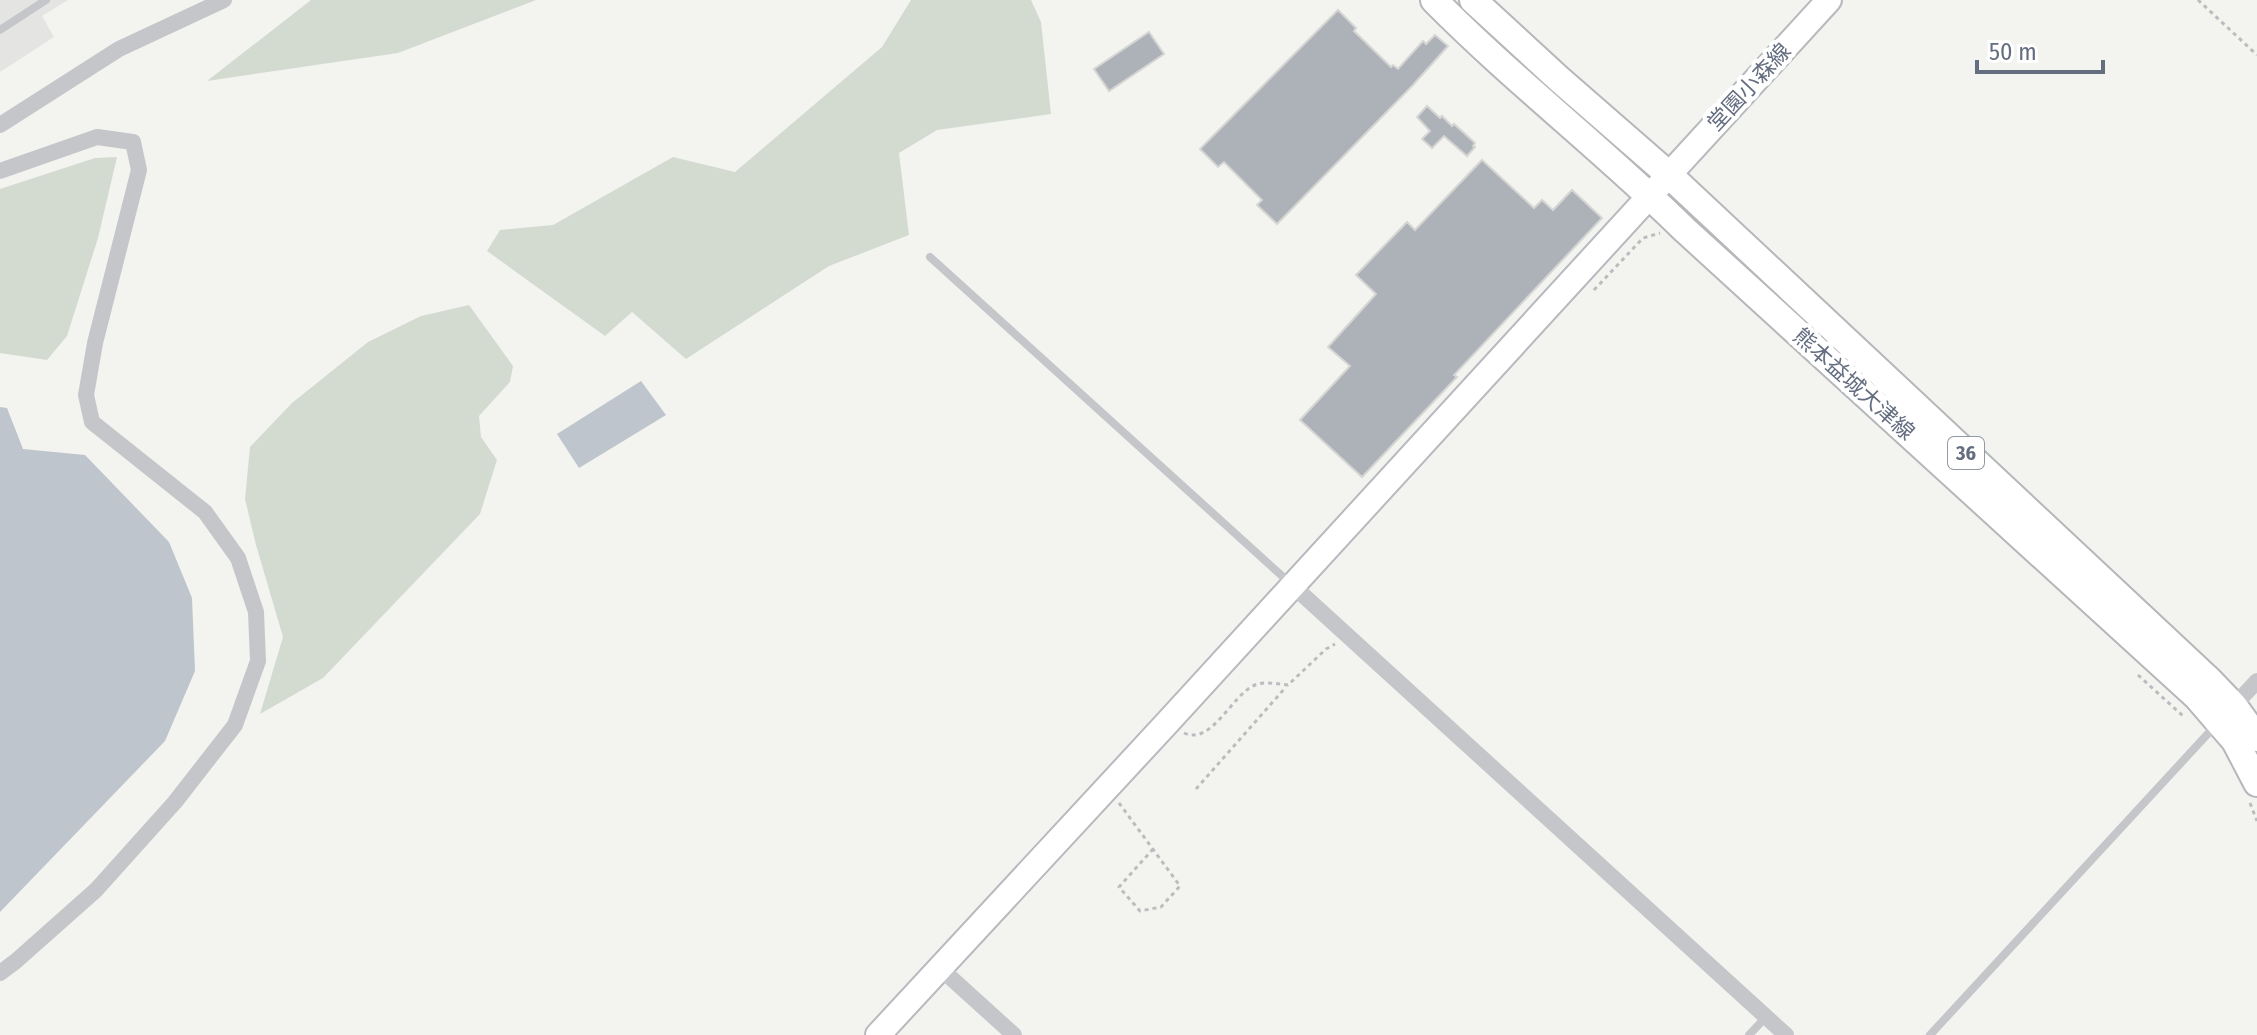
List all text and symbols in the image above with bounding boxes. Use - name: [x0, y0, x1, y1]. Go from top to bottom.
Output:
- scale bar: [1977, 24, 2103, 74]
- street label: 堂園小森線: [1702, 38, 1796, 136]
- text: 50 m: [1989, 38, 2037, 66]
- street label: 熊本益城大津線: [1788, 322, 1920, 446]
- road number: 36: [1948, 437, 1984, 469]

